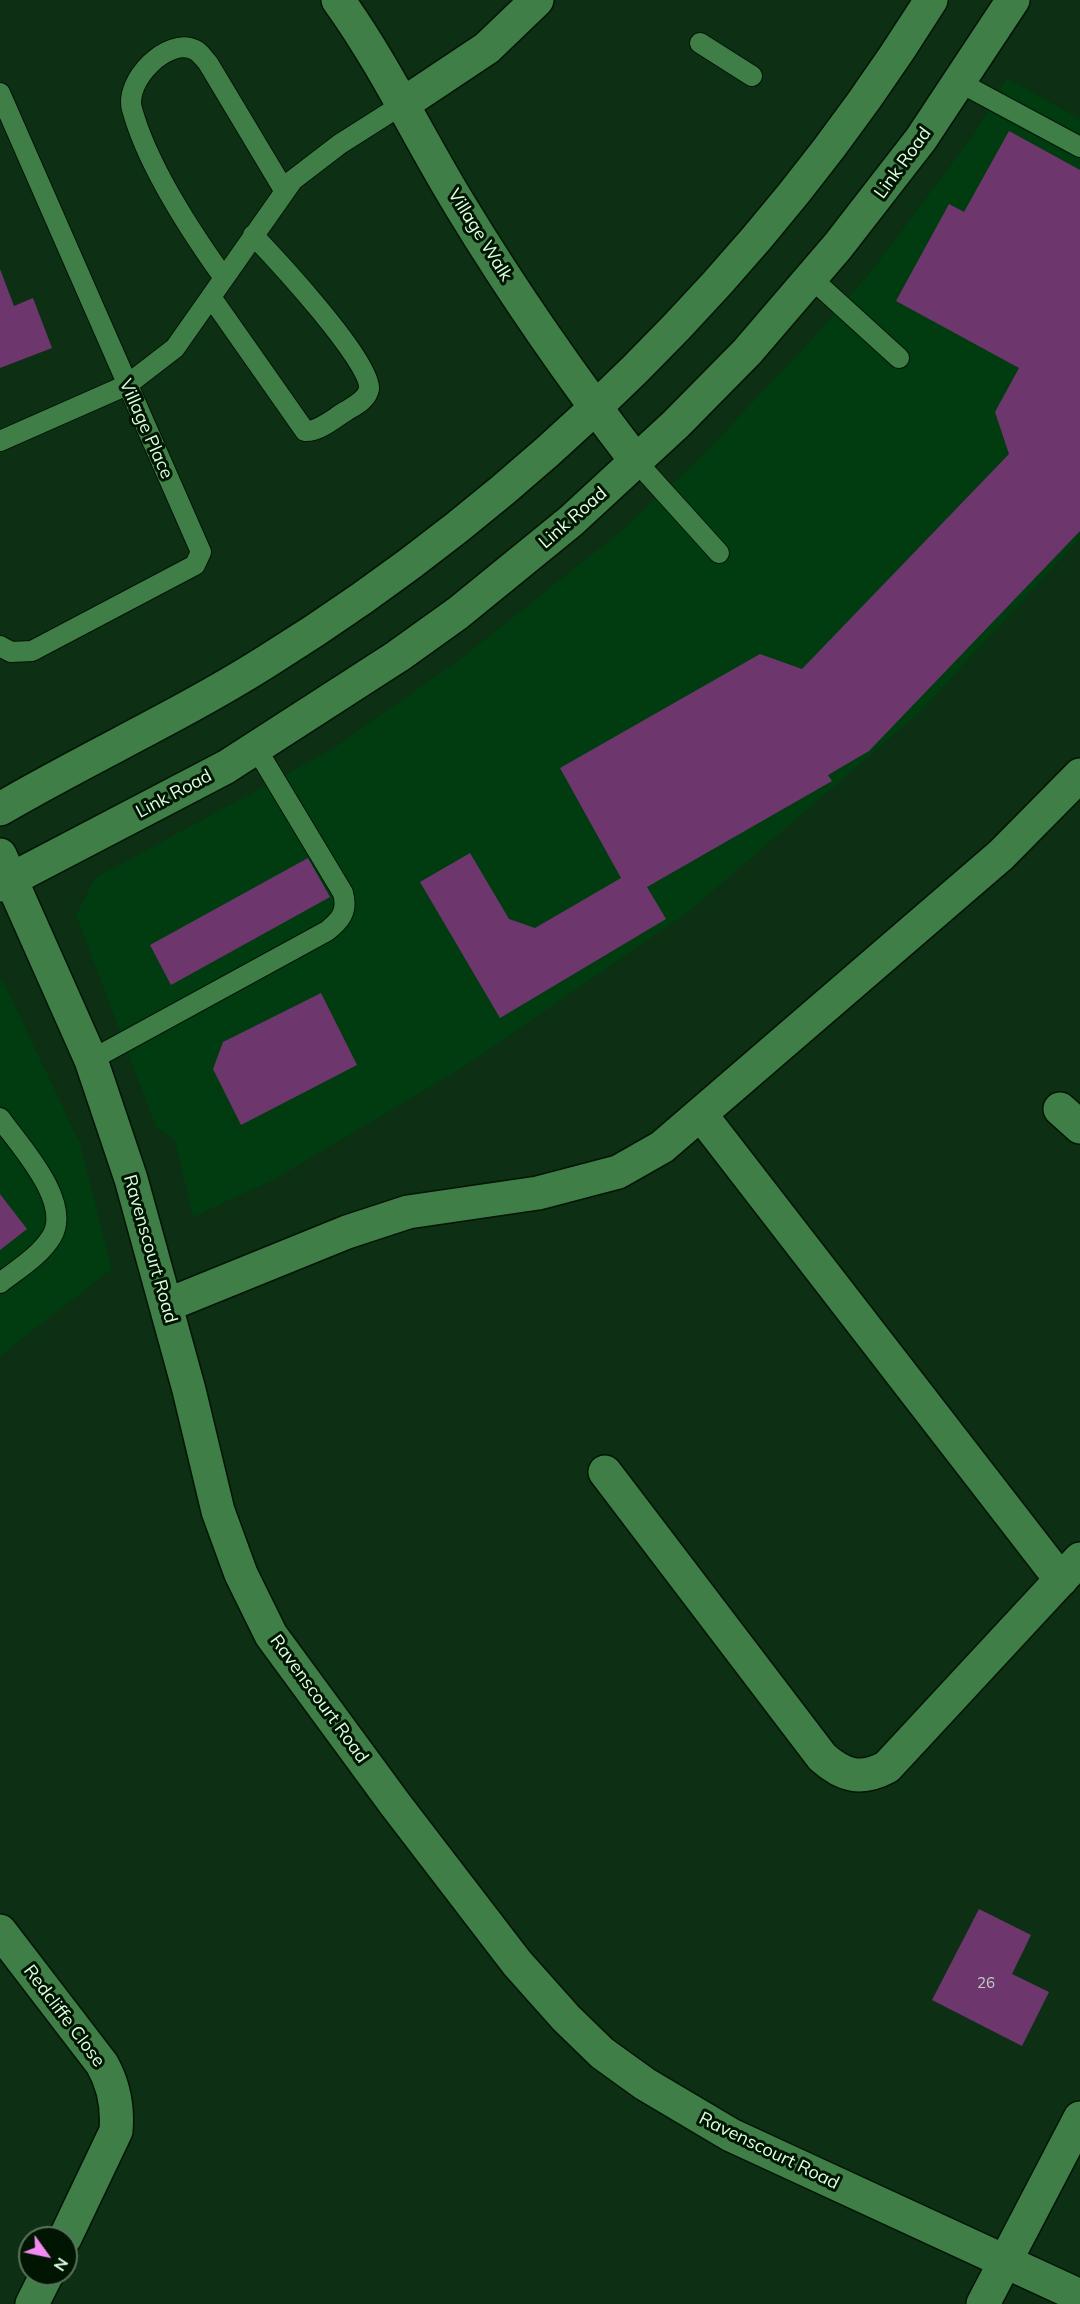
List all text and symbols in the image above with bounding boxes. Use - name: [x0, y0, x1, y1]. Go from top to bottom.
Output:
- street label: Link Road: [870, 123, 936, 203]
- street label: Village Walk: [443, 185, 517, 285]
- street label: Village Place: [114, 376, 178, 482]
- street label: Link Road: [535, 483, 611, 553]
- street label: Link Road: [132, 765, 216, 823]
- street label: Ravenscourt Road: [118, 1172, 182, 1326]
- street label: Ravenscourt Road: [265, 1631, 373, 1767]
- street label: Redcliffe Close: [19, 1961, 109, 2071]
- house number: 26: [977, 1974, 995, 1992]
- street label: Ravenscourt Road: [695, 2108, 843, 2194]
- north arrow: [18, 2226, 78, 2286]
- text: N: [50, 2254, 73, 2275]

